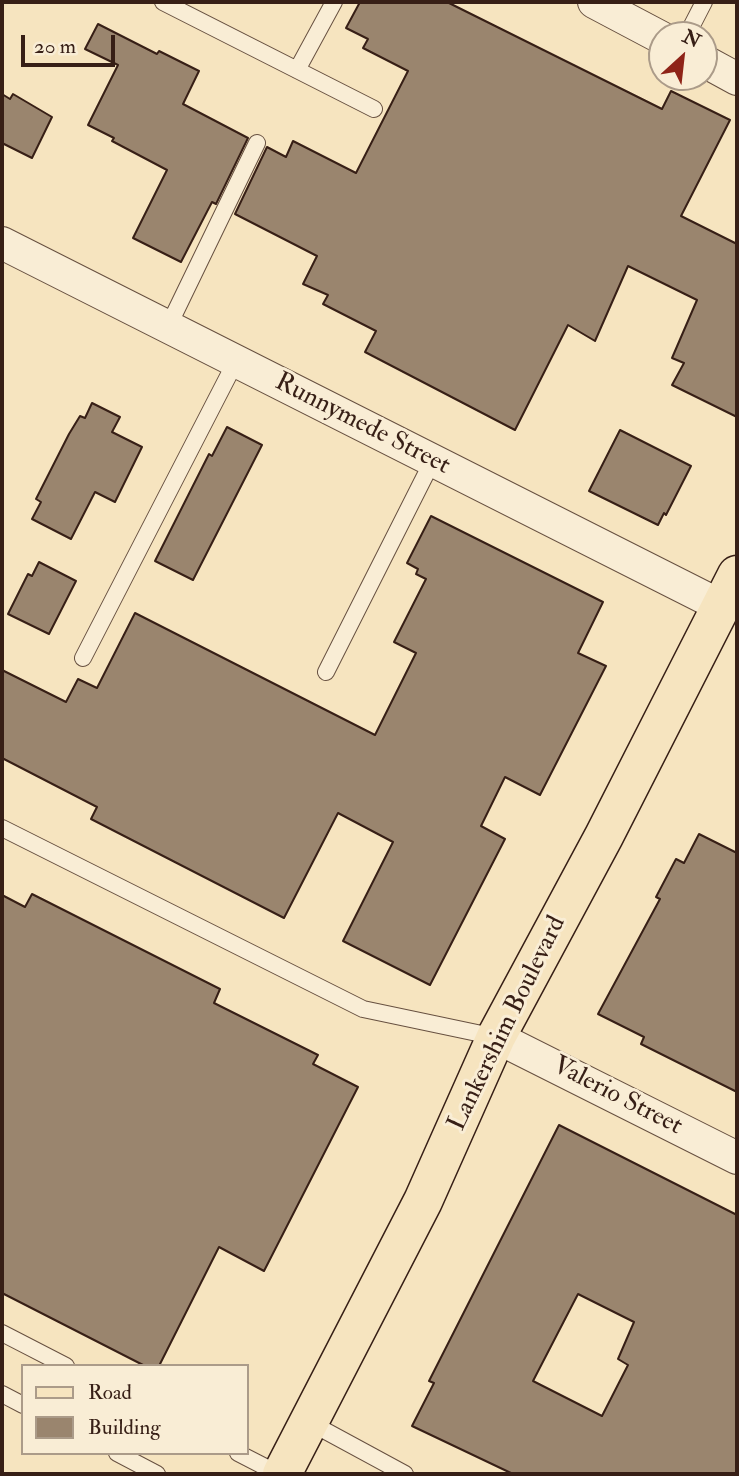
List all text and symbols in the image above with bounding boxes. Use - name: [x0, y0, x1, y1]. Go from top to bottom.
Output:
- scale bar: [24, 21, 119, 65]
- north arrow: [648, 21, 718, 91]
- text: N: [679, 25, 705, 54]
- text: 20 m: [34, 33, 76, 60]
- street label: Runnymede Street: [269, 367, 455, 483]
- street label: Lankershim Boulevard: [442, 912, 574, 1136]
- street label: Valerio Street: [547, 1051, 687, 1143]
- legend: [21, 1364, 248, 1455]
- text: Road: [88, 1379, 132, 1406]
- text: Building: [88, 1414, 161, 1441]

